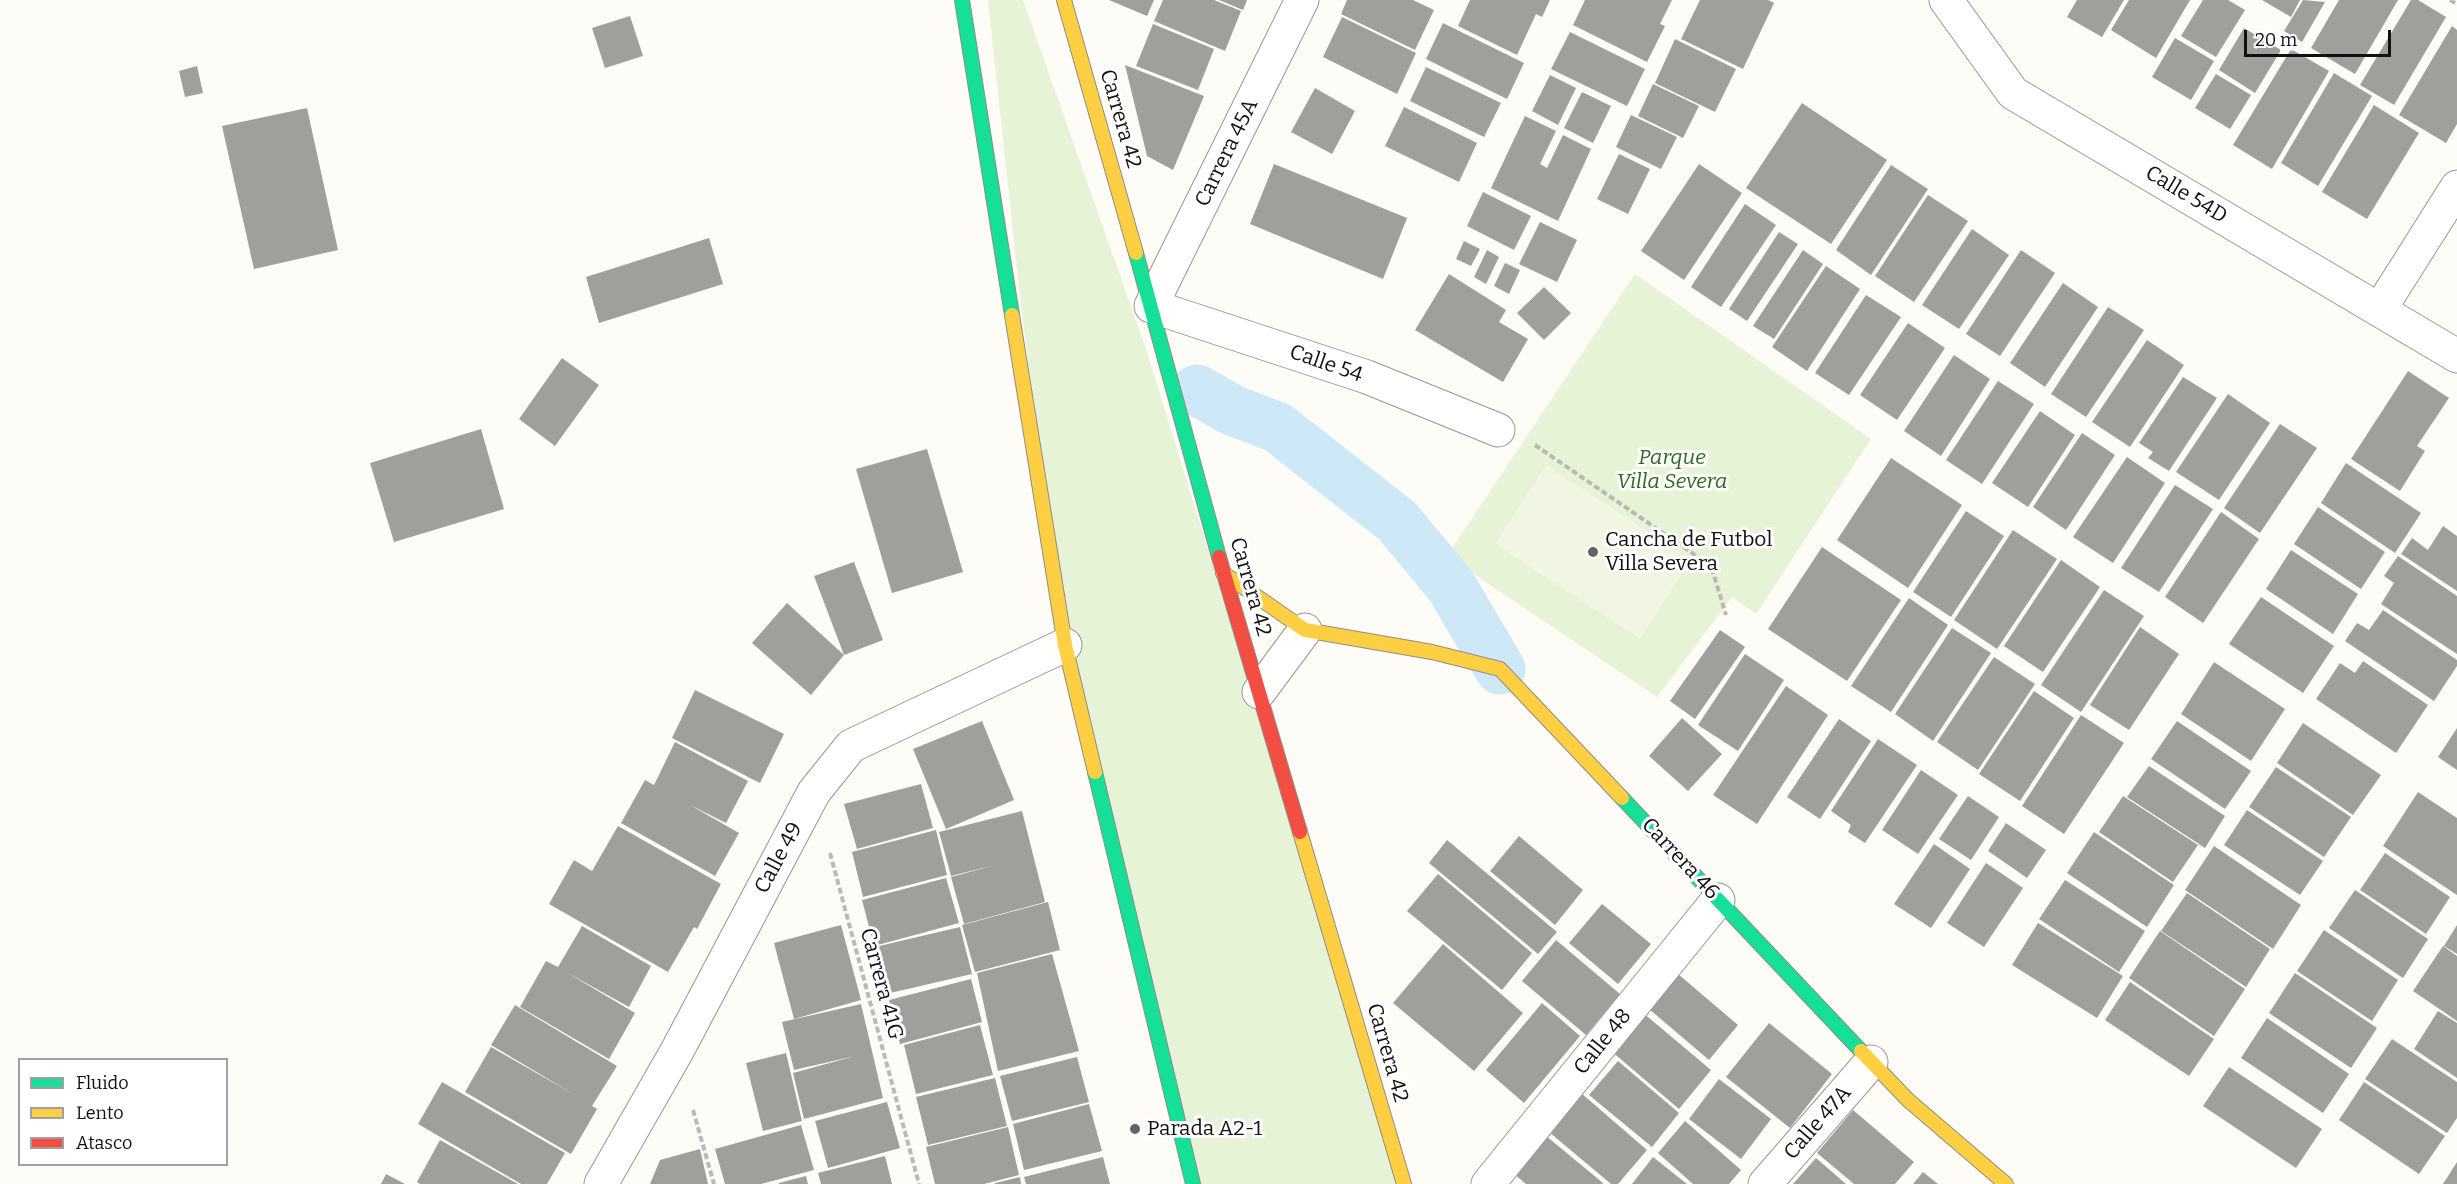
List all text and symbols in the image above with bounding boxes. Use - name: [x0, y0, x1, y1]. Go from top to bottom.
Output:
- scale bar: [2247, 18, 2394, 56]
- text: 20 m: [2255, 29, 2297, 51]
- street label: Carrera 42: [1094, 67, 1146, 171]
- street label: Carrera 45A: [1190, 95, 1264, 211]
- street label: Calle 54D: [2141, 161, 2231, 229]
- street label: Calle 54: [1286, 340, 1366, 388]
- park label: Parque Villa Severa: [1617, 445, 1727, 495]
- place label: Cancha de Futbol Villa Severa: [1605, 527, 1772, 577]
- street label: Carrera 42: [1224, 535, 1276, 639]
- marker: Cancha de Futbol Villa Severa: [1586, 545, 1600, 559]
- street label: Carrera 46: [1636, 813, 1724, 905]
- street label: Calle 49: [750, 818, 808, 898]
- street label: Carrera 41G: [854, 925, 908, 1043]
- street label: Carrera 42: [1361, 1001, 1413, 1105]
- street label: Calle 48: [1569, 1004, 1637, 1080]
- legend: [18, 1058, 228, 1166]
- text: Fluido: [76, 1072, 129, 1094]
- street label: Calle 47A: [1779, 1081, 1857, 1165]
- text: Lento: [76, 1102, 124, 1124]
- place label: Parada A2-1: [1147, 1116, 1262, 1142]
- marker: Parada A2-1: [1128, 1122, 1142, 1136]
- text: Atasco: [76, 1132, 132, 1154]

